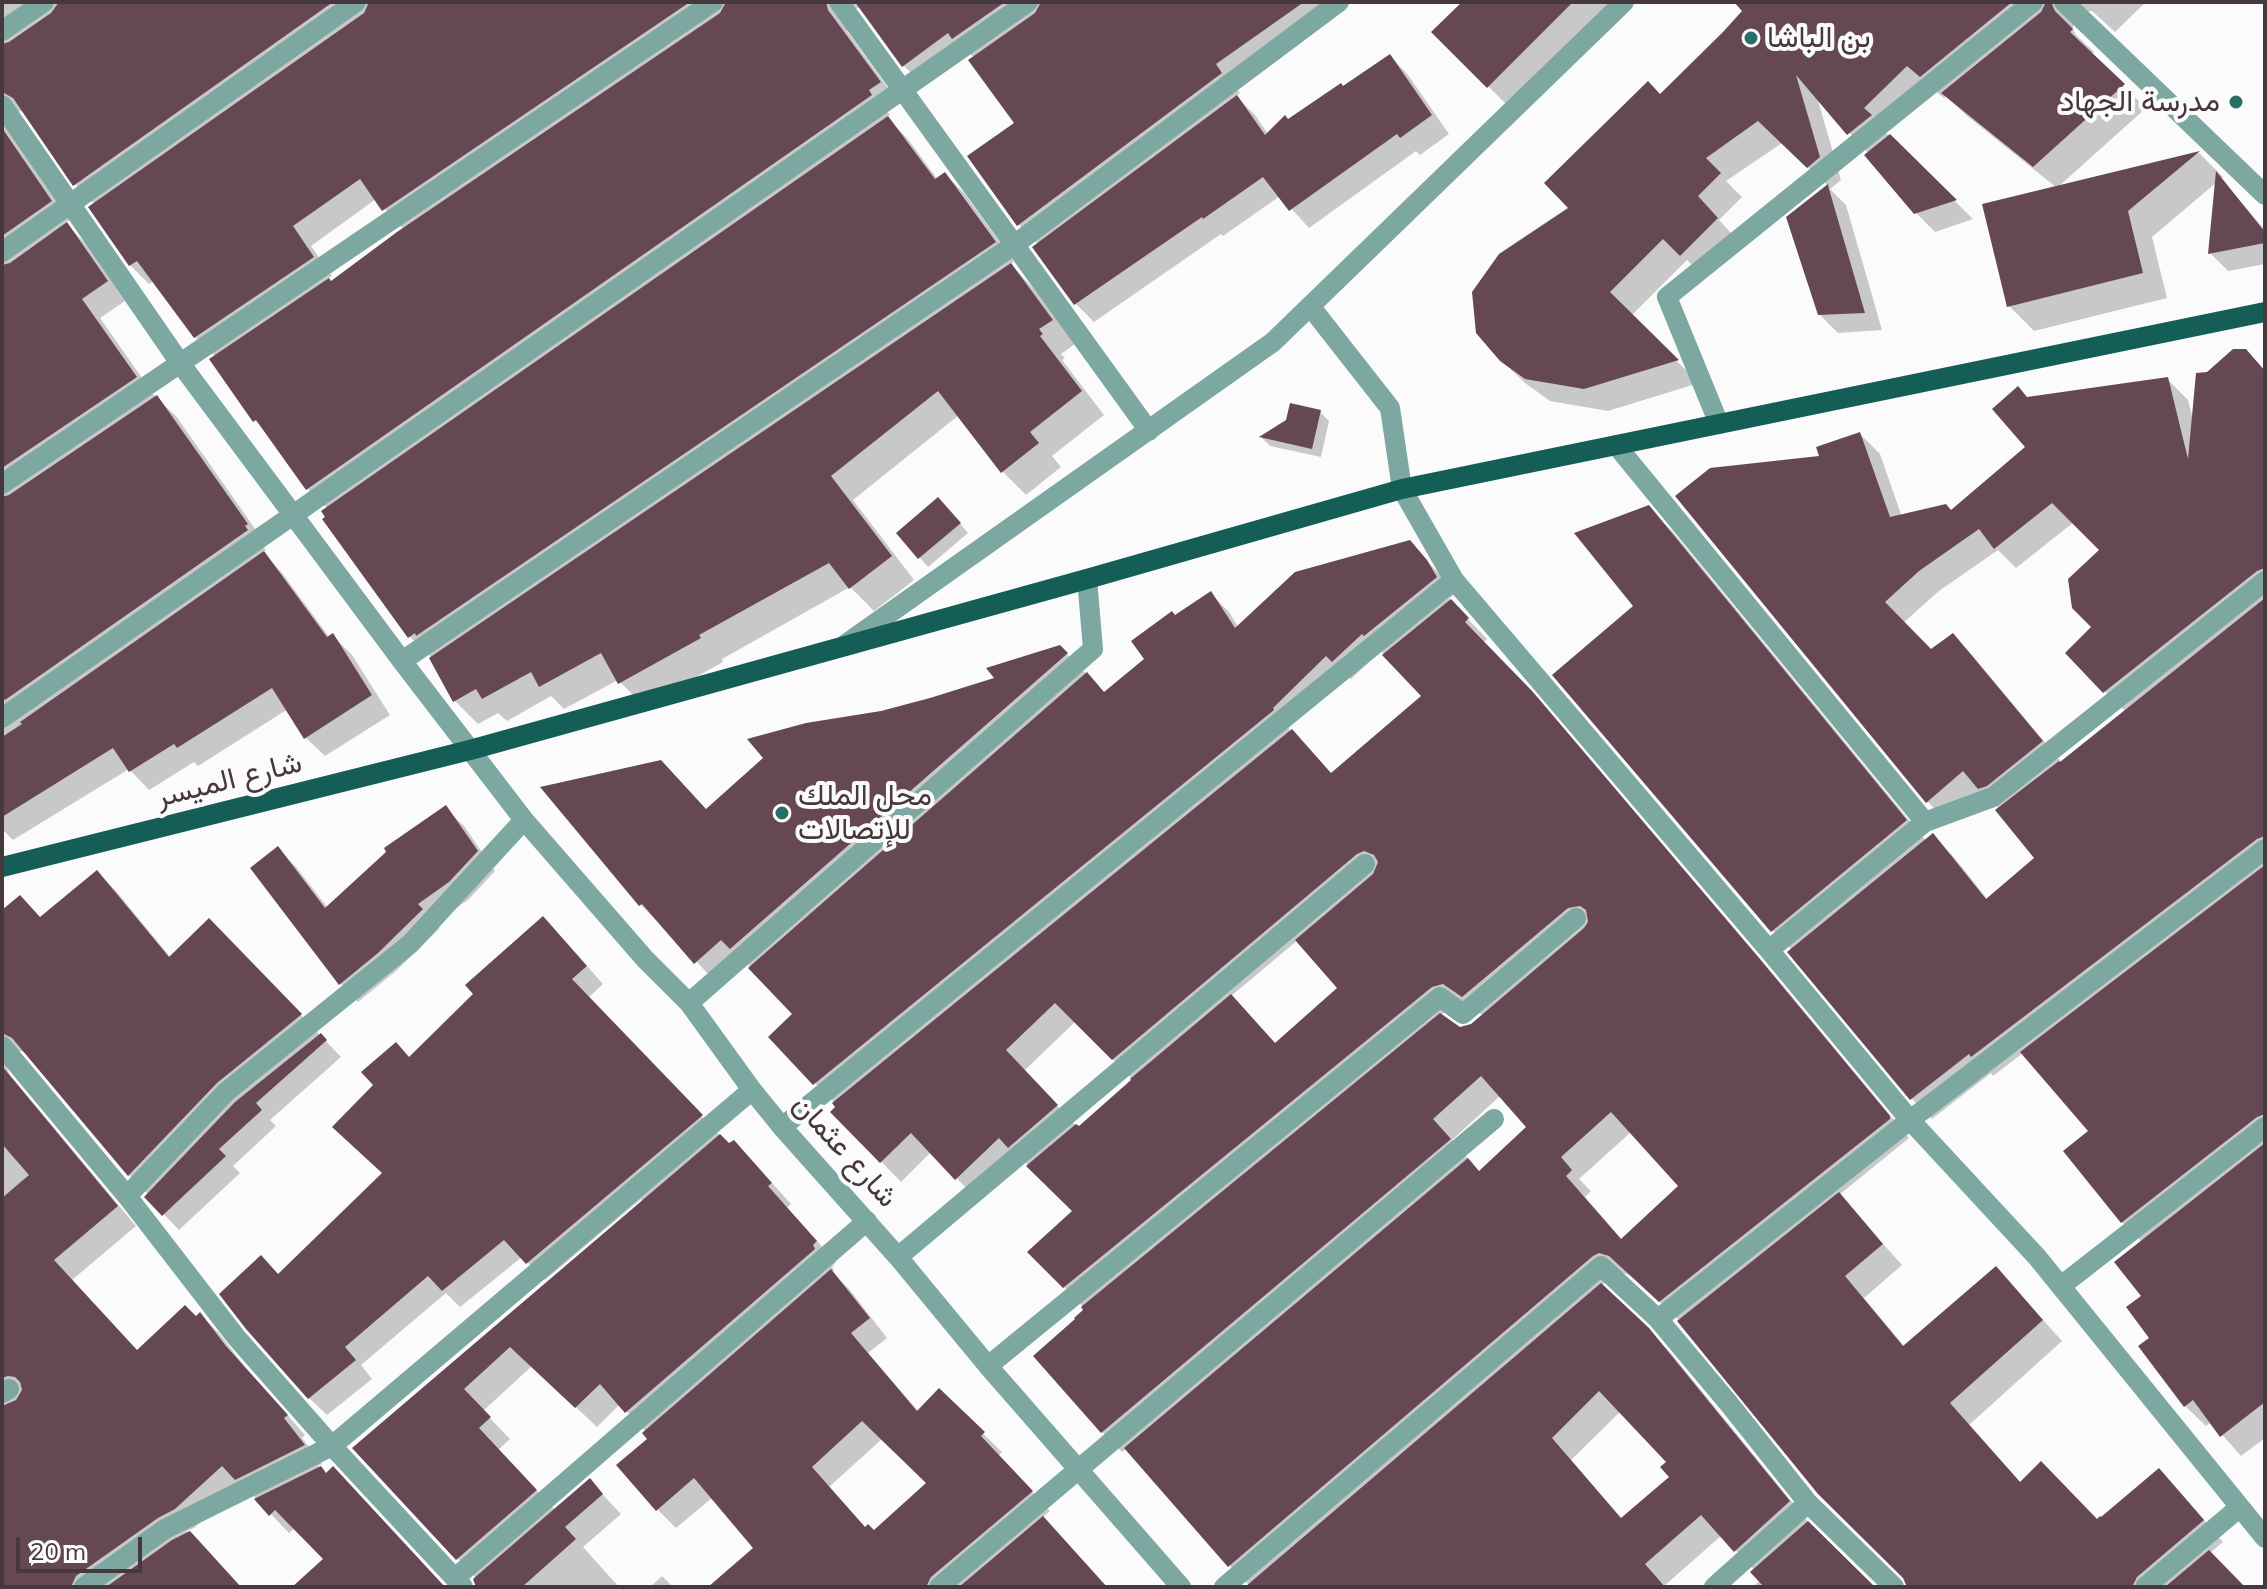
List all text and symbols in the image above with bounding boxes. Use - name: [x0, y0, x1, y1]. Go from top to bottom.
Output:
- place label: بن الباشا: [1767, 20, 1871, 56]
- marker: بن الباشا: [1742, 29, 1760, 47]
- place label: مدرسة الجهاد: [2060, 84, 2220, 120]
- marker: مدرسة الجهاد: [2227, 93, 2245, 111]
- street label: شارع الميسر: [152, 745, 306, 815]
- place label: محل الملك للإتصالات: [798, 778, 932, 848]
- marker: محل الملك للإتصالات: [773, 804, 791, 822]
- street label: شارع عثمان: [785, 1087, 905, 1215]
- scale bar: [20, 1521, 146, 1571]
- text: 20 m: [30, 1536, 86, 1566]

